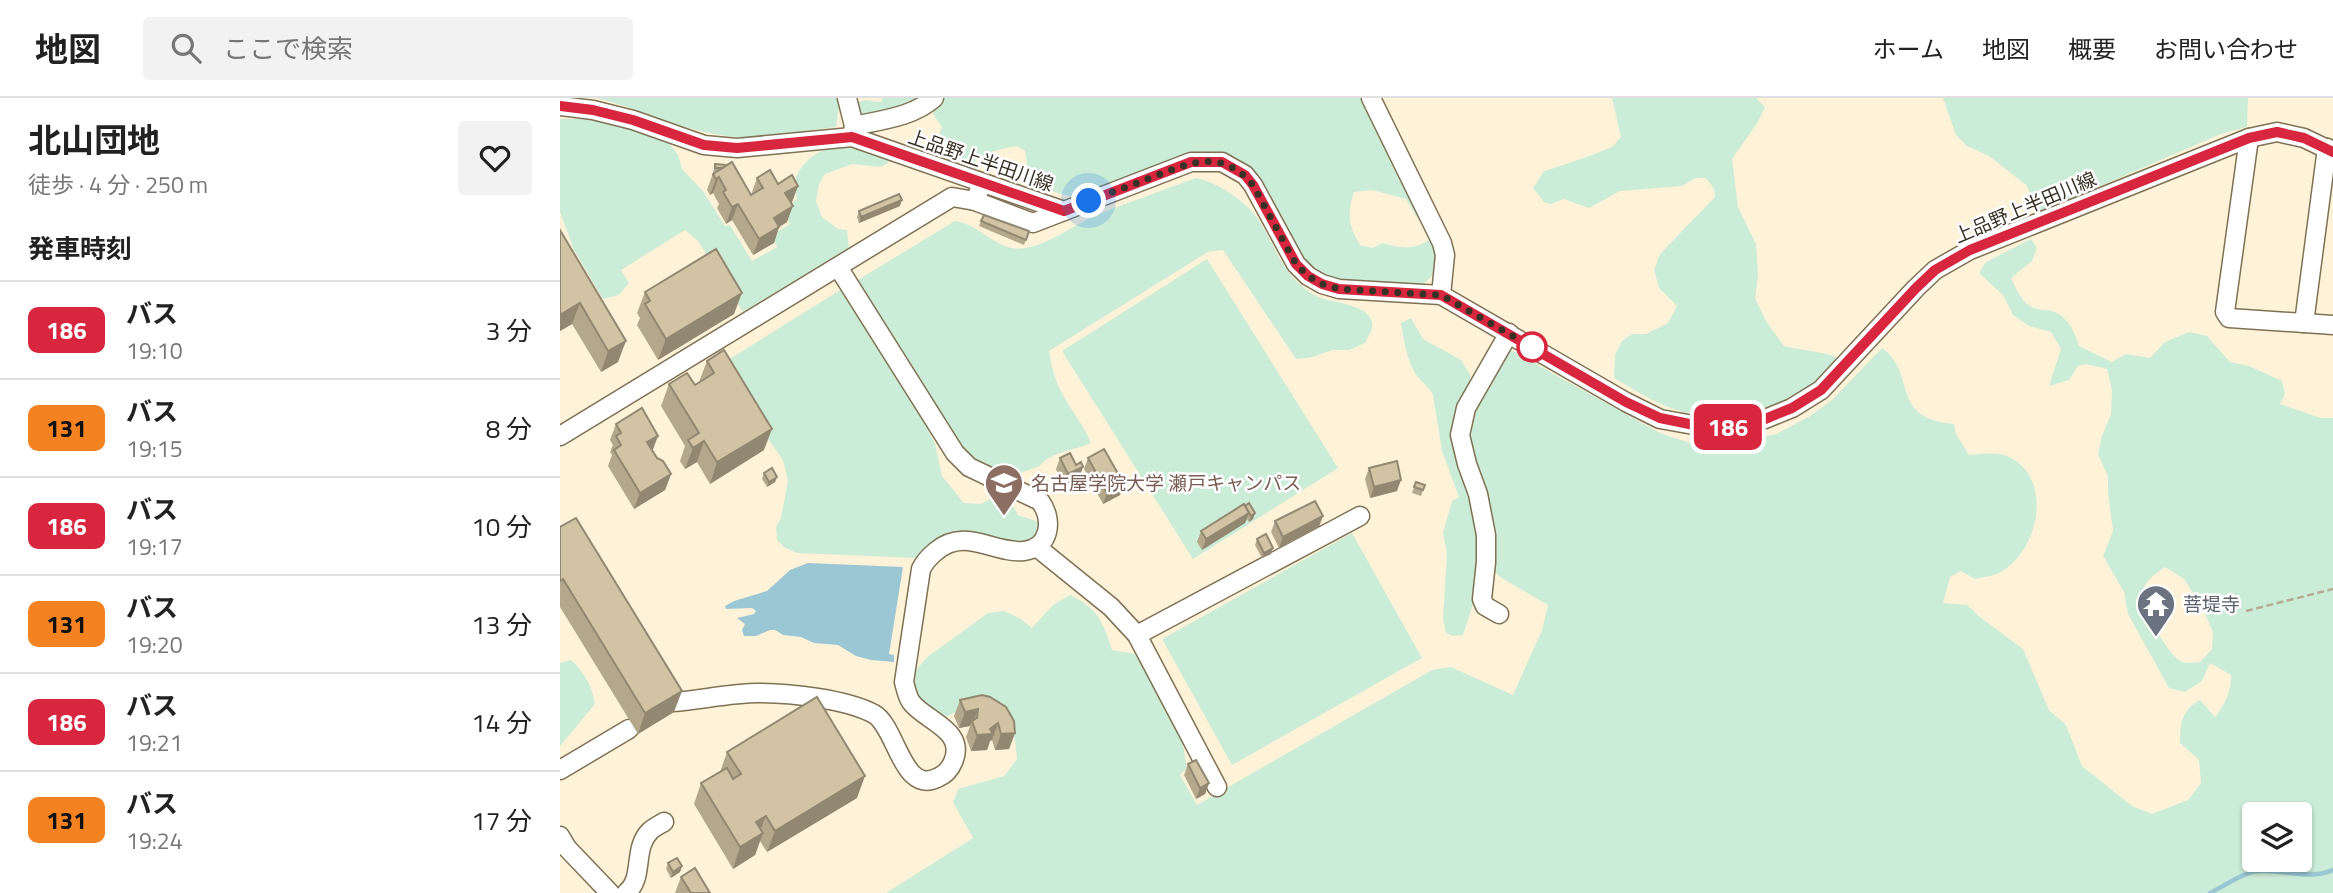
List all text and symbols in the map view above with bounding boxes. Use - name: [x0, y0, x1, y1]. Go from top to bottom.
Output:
- search box: [143, 17, 633, 80]
- text: 地図: [35, 24, 101, 74]
- icon: search: [167, 29, 205, 67]
- text: ここで検索: [223, 29, 353, 68]
- text: ホーム: [1873, 31, 1944, 67]
- text: 地図: [1982, 31, 2030, 67]
- text: 概要: [2068, 31, 2116, 67]
- text: お問い合わせ: [2154, 31, 2298, 67]
- text: 北山団地: [28, 115, 160, 165]
- button: heart: [458, 121, 532, 195]
- street label: 上品野上半田川線: [905, 121, 1058, 198]
- street label: 上品野上半田川線: [1949, 163, 2100, 250]
- text: 徒歩 · 4 分 · 250 m: [28, 167, 208, 202]
- your location: [1071, 183, 1106, 218]
- text: 発車時刻: [28, 229, 132, 268]
- text: バス: [126, 294, 178, 333]
- text: 3 分: [486, 311, 532, 350]
- text: 186: [46, 312, 87, 348]
- unlabelled marker: [1517, 332, 1547, 362]
- text: 19:10: [126, 333, 183, 368]
- text: バス: [126, 392, 178, 431]
- line badge: 186: [1688, 404, 1768, 450]
- text: 8 分: [486, 409, 532, 448]
- text: 186: [1708, 409, 1748, 445]
- text: 131: [46, 410, 87, 446]
- text: 19:15: [126, 431, 183, 466]
- school or university icon: 名古屋学院大学 瀬戸キャンパス: [983, 462, 1025, 517]
- place label: 名古屋学院大学 瀬戸キャンパス: [1031, 468, 1301, 497]
- text: バス: [126, 490, 178, 529]
- text: 10 分: [471, 507, 532, 546]
- text: 186: [46, 508, 87, 544]
- text: 19:17: [126, 529, 183, 564]
- temple icon: 菩堤寺: [2135, 583, 2177, 638]
- text: バス: [126, 588, 178, 627]
- place label: 菩堤寺: [2183, 589, 2240, 618]
- text: 13 分: [471, 605, 532, 644]
- text: 131: [46, 606, 87, 642]
- text: 19:20: [126, 627, 183, 662]
- text: バス: [126, 686, 178, 725]
- text: 14 分: [471, 703, 532, 742]
- text: 186: [46, 704, 87, 740]
- text: 19:21: [126, 725, 183, 760]
- text: バス: [126, 784, 178, 823]
- text: 17 分: [471, 801, 532, 840]
- text: 131: [46, 802, 87, 838]
- map controls: [2242, 802, 2312, 872]
- button: layers: [2242, 802, 2312, 872]
- text: 19:24: [126, 823, 183, 858]

